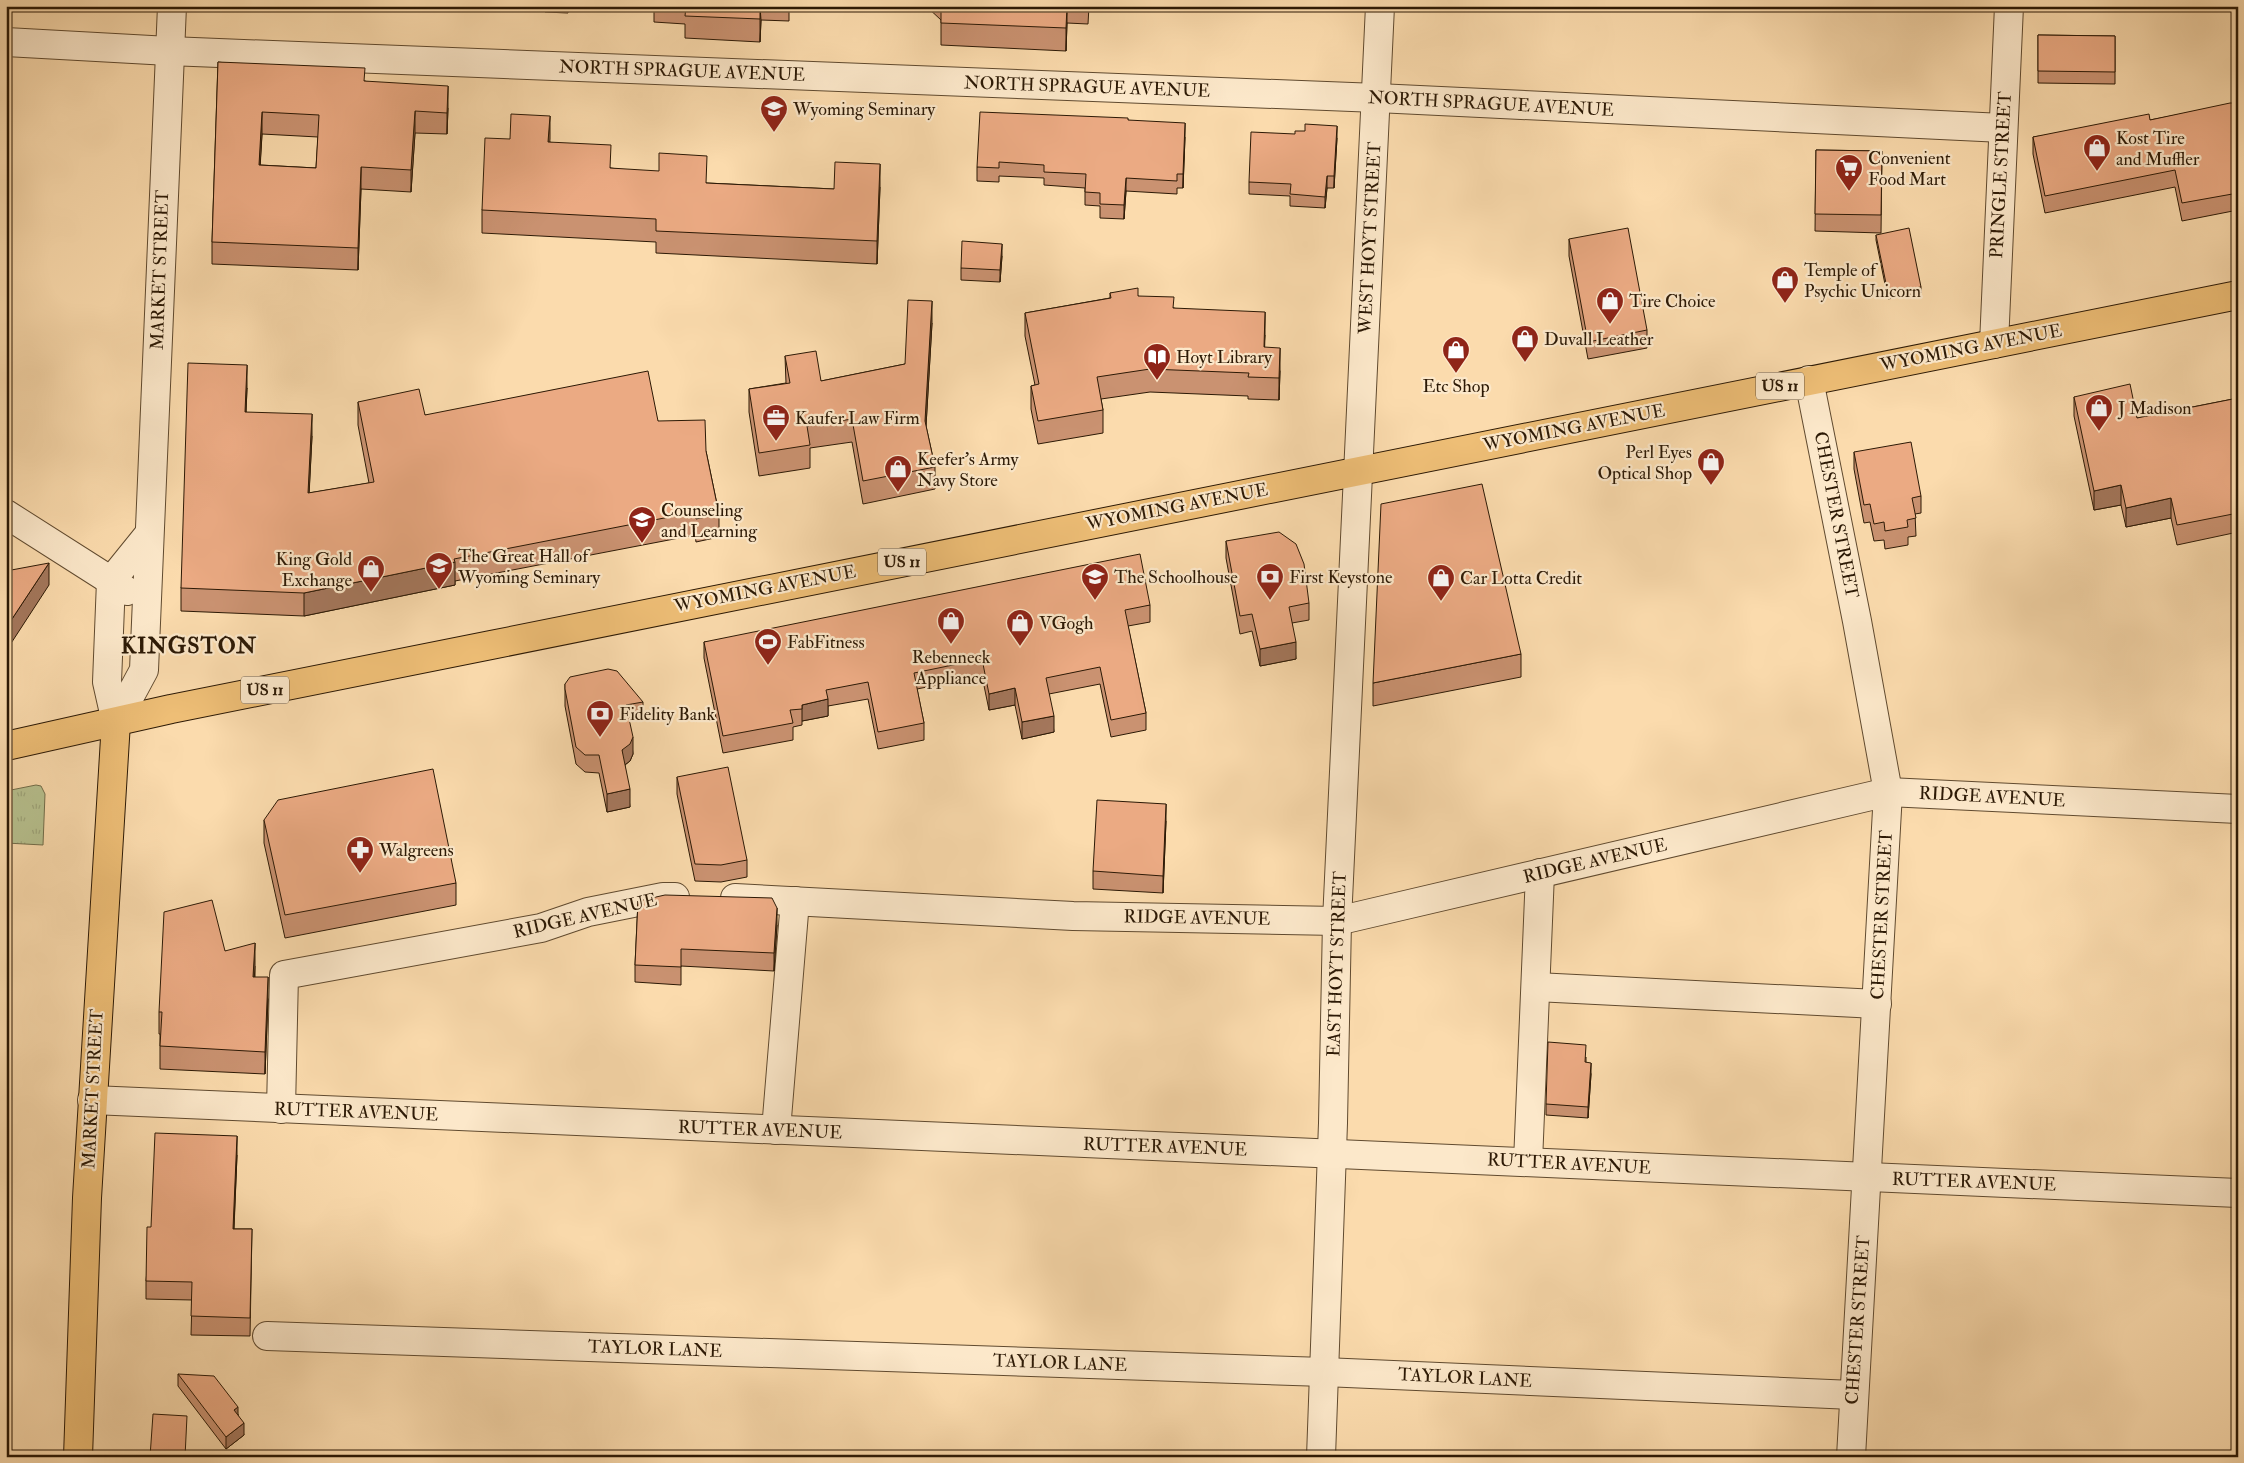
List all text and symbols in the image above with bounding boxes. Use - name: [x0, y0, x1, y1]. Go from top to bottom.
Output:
- street label: NORTH SPRAGUE AVENUE: [558, 55, 806, 87]
- street label: NORTH SPRAGUE AVENUE: [963, 71, 1211, 103]
- street label: NORTH SPRAGUE AVENUE: [1367, 86, 1615, 122]
- street label: PRINGLE STREET: [1985, 90, 2017, 259]
- school or university icon: Wyoming Seminary: [759, 94, 789, 133]
- place label: Wyoming Seminary: [792, 98, 936, 121]
- place label: Kost Tire and Muffler: [2116, 127, 2200, 171]
- shop icon: Kost Tire and Muffler: [2082, 133, 2112, 172]
- street label: WEST HOYT STREET: [1353, 141, 1387, 336]
- place label: Convenient Food Mart: [1868, 147, 1951, 191]
- supermarket icon: Convenient Food Mart: [1834, 153, 1864, 192]
- street label: MARKET STREET: [146, 189, 174, 350]
- place label: Temple of Psychic Unicorn: [1804, 259, 1921, 303]
- shop icon: Temple of Psychic Unicorn: [1770, 265, 1800, 304]
- shop icon: Tire Choice: [1595, 286, 1625, 325]
- place label: Tire Choice: [1629, 290, 1716, 313]
- street label: WYOMING AVENUE: [1877, 319, 2064, 377]
- shop icon: Duvall Leather: [1510, 324, 1540, 363]
- place label: Duvall Leather: [1544, 328, 1654, 351]
- shop icon: Etc Shop: [1441, 335, 1471, 374]
- library icon: Hoyt Library: [1142, 342, 1172, 381]
- place label: Hoyt Library: [1176, 346, 1273, 369]
- road number: US 11: [1756, 372, 1804, 400]
- place label: Etc Shop: [1422, 375, 1490, 398]
- shop icon: J Madison: [2084, 393, 2114, 432]
- place label: J Madison: [2117, 397, 2192, 420]
- street label: WYOMING AVENUE: [1480, 399, 1667, 457]
- office icon: Kaufer Law Firm: [761, 403, 791, 442]
- place label: Kaufer Law Firm: [795, 407, 920, 430]
- street label: CHESTER STREET: [1809, 430, 1864, 601]
- place label: Perl Eyes Optical Shop: [1597, 441, 1692, 485]
- shop icon: Perl Eyes Optical Shop: [1696, 447, 1726, 486]
- place label: Keefer's Army Navy Store: [917, 448, 1020, 492]
- shop icon: Keefer's Army Navy Store: [883, 454, 913, 493]
- street label: WYOMING AVENUE: [1083, 478, 1270, 536]
- place label: Counseling and Learning: [661, 499, 758, 543]
- school or university icon: Counseling and Learning: [627, 505, 657, 544]
- place label: The Great Hall of Wyoming Seminary: [457, 545, 601, 589]
- place label: King Gold Exchange: [276, 548, 352, 592]
- road number: US 11: [878, 548, 926, 576]
- school or university icon: The Great Hall of Wyoming Seminary: [424, 551, 454, 590]
- shop icon: King Gold Exchange: [356, 554, 386, 593]
- street label: WYOMING AVENUE: [671, 560, 858, 618]
- school or university icon: The Schoolhouse: [1080, 562, 1110, 601]
- bank icon: First Keystone: [1255, 562, 1285, 601]
- shop icon: Car Lotta Credit: [1426, 563, 1456, 602]
- place label: The Schoolhouse: [1114, 566, 1238, 589]
- place label: First Keystone: [1289, 566, 1393, 589]
- place label: Car Lotta Credit: [1460, 567, 1582, 590]
- shop icon: Rebenneck Appliance: [936, 606, 966, 645]
- shop icon: VGogh: [1005, 608, 1035, 647]
- place label: VGogh: [1039, 612, 1094, 635]
- sports icon: FabFitness: [753, 627, 783, 666]
- place label: FabFitness: [787, 631, 865, 654]
- district label: KINGSTON: [121, 632, 257, 660]
- place label: Rebenneck Appliance: [912, 646, 991, 690]
- road number: US 11: [241, 676, 289, 704]
- bank icon: Fidelity Bank: [585, 699, 615, 738]
- place label: Fidelity Bank: [619, 703, 716, 726]
- street label: RIDGE AVENUE: [1918, 782, 2066, 812]
- street label: CHESTER STREET: [1866, 829, 1898, 1000]
- street label: RIDGE AVENUE: [1521, 833, 1669, 889]
- pharmacy icon: Walgreens: [345, 835, 375, 874]
- place label: Walgreens: [378, 839, 454, 862]
- street label: EAST HOYT STREET: [1322, 870, 1352, 1057]
- street label: RIDGE AVENUE: [511, 888, 659, 944]
- street label: RIDGE AVENUE: [1123, 905, 1271, 931]
- street label: MARKET STREET: [77, 1008, 109, 1169]
- street label: RUTTER AVENUE: [273, 1098, 439, 1126]
- street label: RUTTER AVENUE: [677, 1116, 843, 1144]
- street label: RUTTER AVENUE: [1082, 1133, 1248, 1161]
- street label: RUTTER AVENUE: [1486, 1148, 1652, 1180]
- street label: RUTTER AVENUE: [1891, 1168, 2057, 1196]
- street label: CHESTER STREET: [1841, 1234, 1875, 1405]
- street label: TAYLOR LANE: [587, 1335, 723, 1363]
- street label: TAYLOR LANE: [992, 1349, 1128, 1377]
- street label: TAYLOR LANE: [1397, 1363, 1533, 1393]

